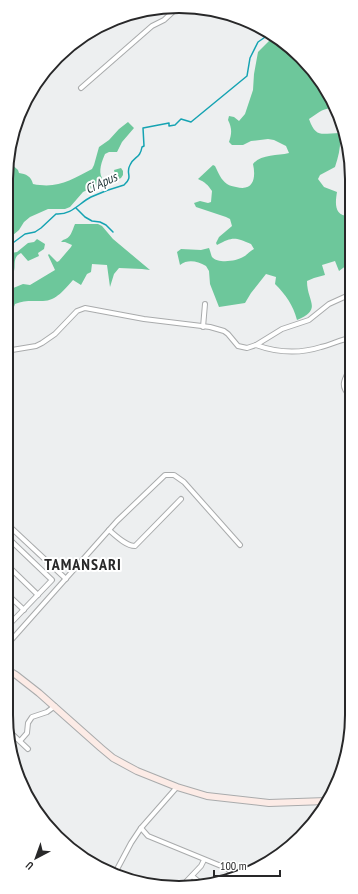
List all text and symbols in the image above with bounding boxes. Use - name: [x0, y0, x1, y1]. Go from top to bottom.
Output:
- water label: Ci Apus: [82, 168, 121, 198]
- district label: TAMANSARI: [44, 554, 122, 574]
- north arrow: [16, 838, 56, 878]
- scale bar: [214, 852, 280, 878]
- text: U: [22, 858, 36, 873]
- text: 100 m: [220, 858, 247, 873]

